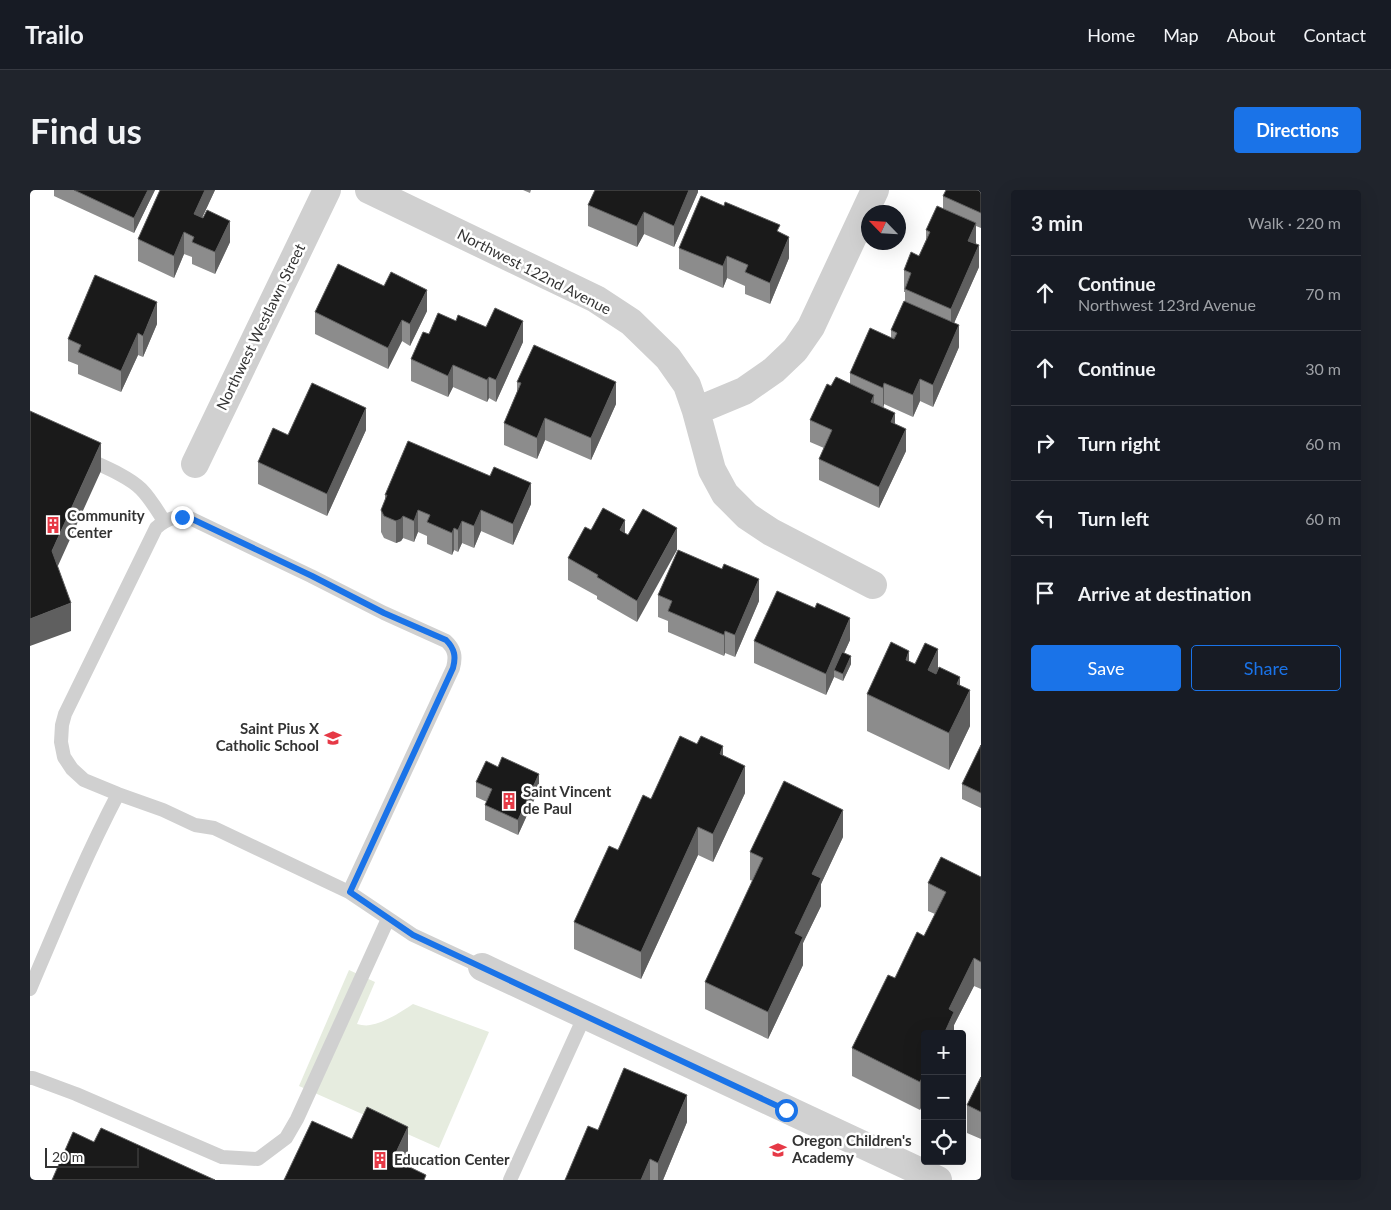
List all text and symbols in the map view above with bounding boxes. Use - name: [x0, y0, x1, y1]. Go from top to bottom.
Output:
- text: Trailo: [25, 20, 84, 49]
- text: Home: [1087, 24, 1135, 46]
- text: Map: [1163, 24, 1199, 46]
- text: About: [1227, 24, 1276, 46]
- text: Contact: [1304, 24, 1366, 46]
- button: Directions: [1234, 107, 1361, 153]
- text: Find us: [30, 109, 142, 151]
- north arrow: [861, 205, 906, 250]
- text: 3 min: [1031, 210, 1083, 235]
- text: Walk · 220 m: [1248, 213, 1341, 232]
- street label: Northwest 122nd Avenue: [455, 224, 614, 318]
- street label: Northwest Westlawn Street: [212, 240, 309, 413]
- text: Continue: [1078, 272, 1156, 295]
- icon: ahead: [1031, 279, 1059, 307]
- text: 70 m: [1305, 284, 1341, 303]
- text: Northwest 123rd Avenue: [1078, 295, 1256, 314]
- icon: ahead: [1031, 354, 1059, 382]
- text: Continue: [1078, 357, 1156, 380]
- text: 30 m: [1305, 359, 1341, 378]
- icon: right: [1031, 429, 1059, 457]
- text: Turn right: [1078, 432, 1160, 455]
- text: 60 m: [1305, 434, 1341, 453]
- icon: left: [1031, 504, 1059, 532]
- place label: Community Center: [67, 506, 145, 541]
- route end: [171, 506, 194, 529]
- text: Turn left: [1078, 507, 1149, 530]
- text: 60 m: [1305, 509, 1341, 528]
- building icon: Community Center: [43, 515, 63, 535]
- icon: arrive: [1031, 579, 1059, 607]
- text: Arrive at destination: [1078, 582, 1251, 605]
- button: Save: [1031, 645, 1181, 691]
- button: Share: [1191, 645, 1341, 691]
- place label: Saint Pius X Catholic School: [216, 719, 320, 754]
- school or university icon: Saint Pius X Catholic School: [323, 728, 343, 748]
- place label: Saint Vincent de Paul: [523, 782, 612, 817]
- building icon: Saint Vincent de Paul: [499, 791, 519, 811]
- map controls: [921, 1030, 966, 1165]
- button: +: [921, 1030, 966, 1075]
- button: −: [921, 1075, 966, 1120]
- route start: [775, 1099, 798, 1122]
- button: locate: [921, 1120, 966, 1165]
- place label: Oregon Children's Academy: [791, 1131, 912, 1166]
- school or university icon: Oregon Children's Academy: [768, 1140, 788, 1160]
- scale bar: [45, 1145, 139, 1168]
- text: 20 m: [52, 1148, 83, 1165]
- building icon: Education Center: [370, 1150, 390, 1170]
- place label: Education Center: [394, 1150, 510, 1168]

